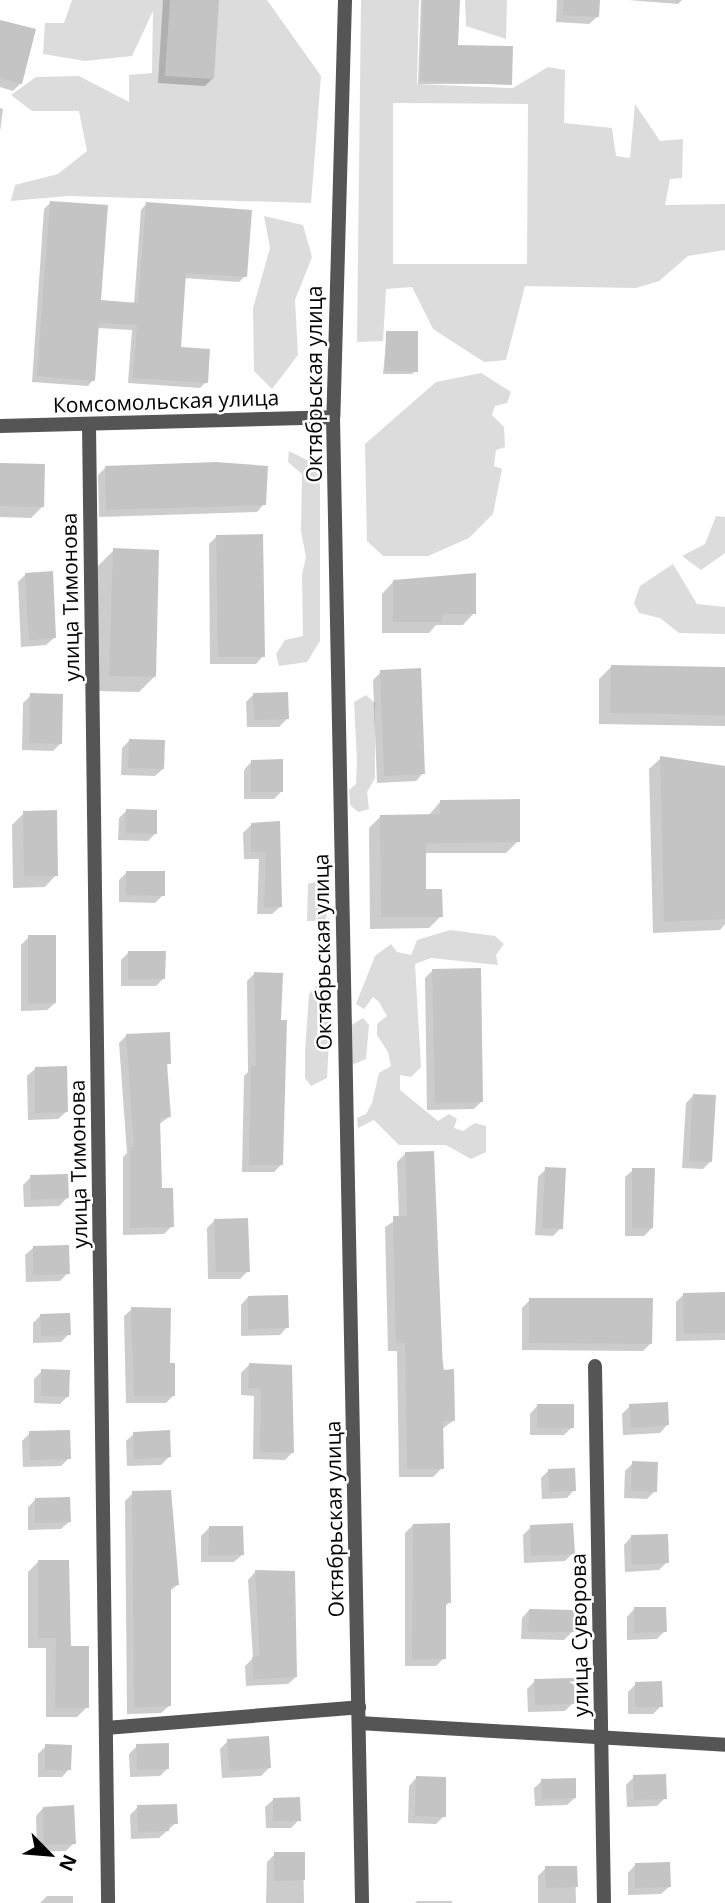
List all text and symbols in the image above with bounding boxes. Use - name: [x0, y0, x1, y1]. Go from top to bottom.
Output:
- street label: Октябрьская улица: [301, 286, 327, 482]
- street label: Комсомольская улица: [52, 384, 280, 418]
- street label: улица Тимонова: [56, 512, 84, 682]
- street label: Октябрьская улица: [308, 853, 336, 1051]
- street label: улица Тимонова: [64, 1079, 92, 1249]
- street label: Октябрьская улица: [320, 1420, 348, 1618]
- street label: улица Суворова: [565, 1553, 593, 1717]
- north arrow: [14, 1819, 84, 1889]
- text: N: [53, 1850, 83, 1875]

